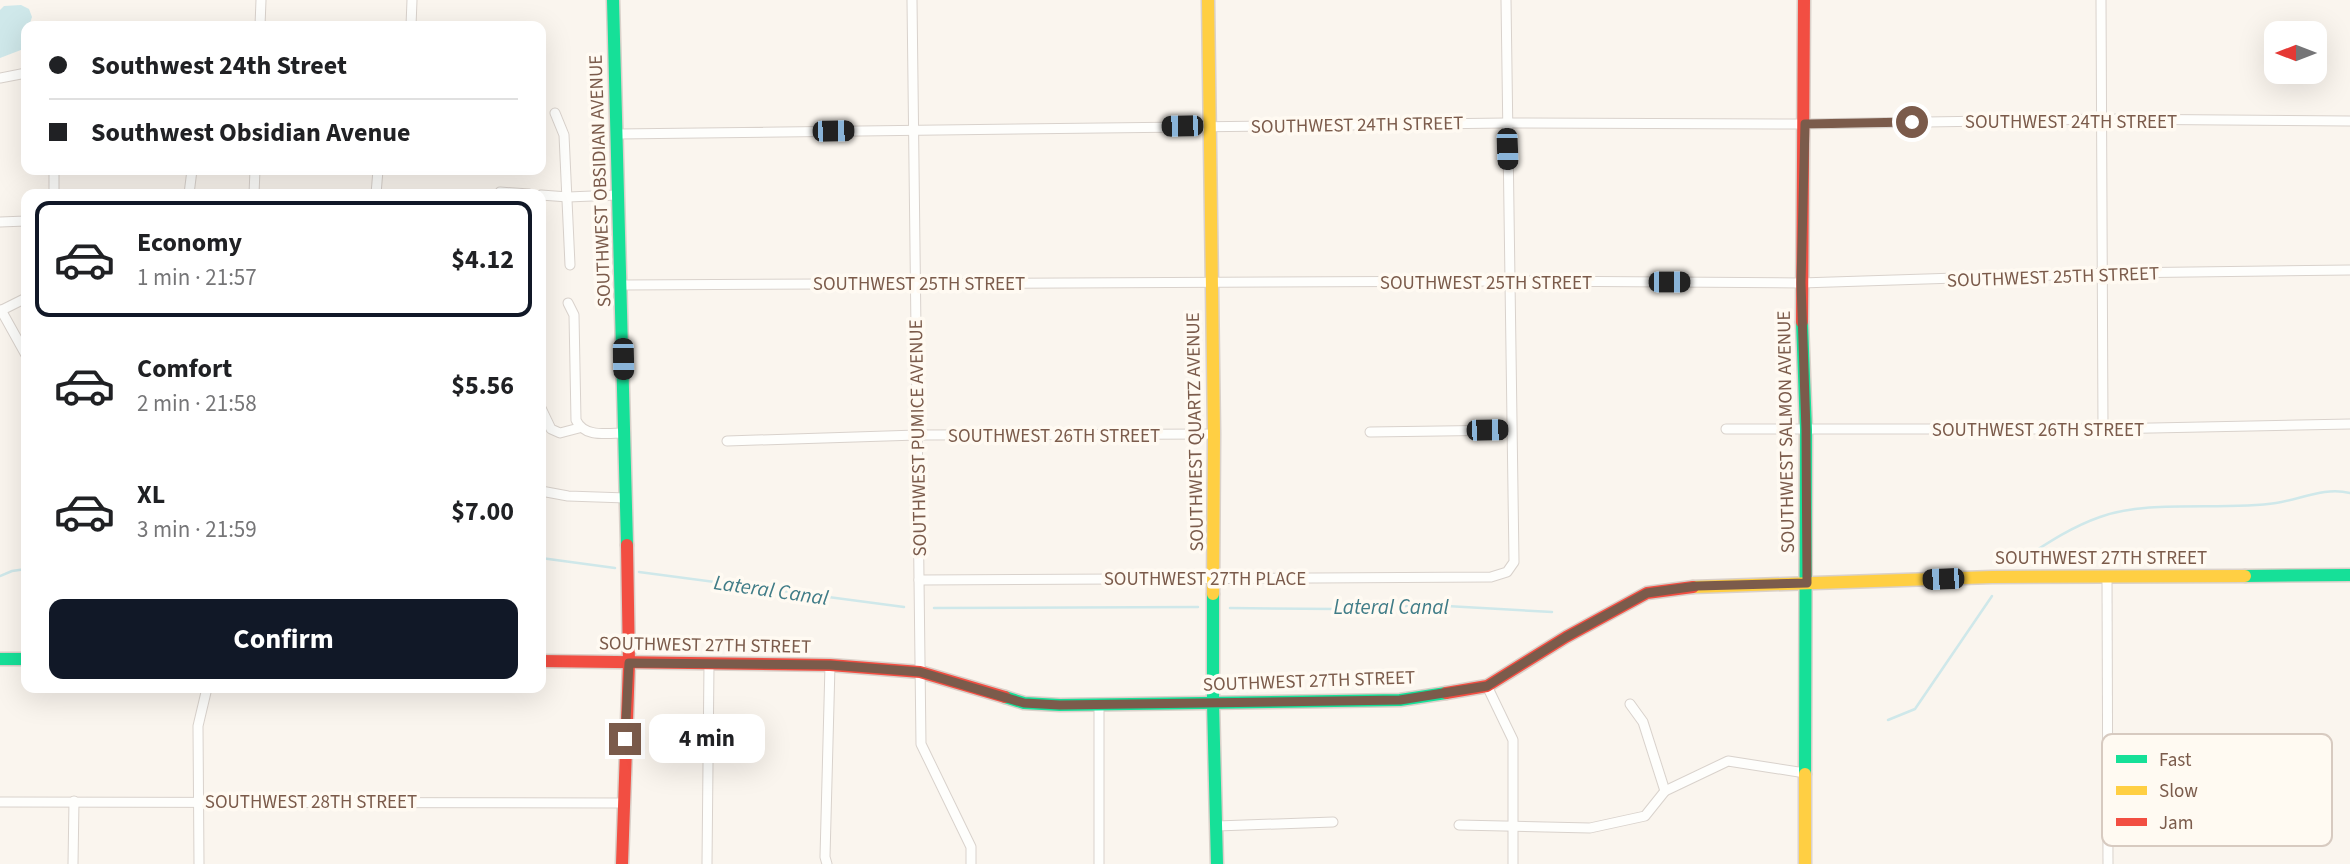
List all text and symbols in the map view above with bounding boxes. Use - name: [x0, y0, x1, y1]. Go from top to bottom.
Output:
- north arrow: [2264, 21, 2328, 84]
- map controls: [2264, 21, 2327, 84]
- text: Southwest 24th Street: [91, 47, 347, 84]
- street label: SOUTHWEST OBSIDIAN AVENUE: [583, 54, 618, 308]
- route start: [1896, 106, 1928, 138]
- street label: SOUTHWEST 24TH STREET: [1965, 109, 2177, 136]
- street label: SOUTHWEST 24TH STREET: [1251, 110, 1464, 141]
- text: Southwest Obsidian Avenue: [91, 114, 411, 151]
- car: [1161, 115, 1204, 137]
- car: [812, 120, 855, 142]
- car: [1496, 128, 1519, 170]
- text: Economy: [137, 224, 242, 261]
- icon: car: [53, 228, 116, 291]
- text: $4.12: [451, 241, 514, 278]
- street label: SOUTHWEST 25TH STREET: [1946, 260, 2160, 295]
- text: 1 min · 21:57: [137, 261, 257, 294]
- street label: SOUTHWEST 25TH STREET: [1380, 270, 1592, 297]
- street label: SOUTHWEST 25TH STREET: [813, 271, 1025, 298]
- car: [1649, 272, 1691, 293]
- street label: SOUTHWEST SALMON AVENUE: [1771, 310, 1802, 554]
- street label: SOUTHWEST QUARTZ AVENUE: [1180, 312, 1211, 552]
- street label: SOUTHWEST PUMICE AVENUE: [903, 319, 934, 557]
- car: [613, 338, 634, 380]
- text: Comfort: [137, 350, 232, 387]
- icon: car: [53, 354, 116, 417]
- text: $5.56: [451, 367, 514, 404]
- text: 2 min · 21:58: [137, 387, 257, 420]
- street label: SOUTHWEST 26TH STREET: [1932, 417, 2144, 444]
- car: [1466, 419, 1509, 441]
- street label: SOUTHWEST 26TH STREET: [948, 423, 1160, 450]
- text: XL: [137, 476, 165, 513]
- icon: car: [53, 480, 116, 543]
- text: $7.00: [451, 493, 514, 530]
- text: 3 min · 21:59: [137, 513, 257, 546]
- street label: SOUTHWEST 27TH STREET: [1995, 545, 2207, 572]
- street label: SOUTHWEST 27TH PLACE: [1104, 566, 1306, 593]
- water label: Lateral Canal: [712, 567, 831, 613]
- car: [1922, 568, 1965, 590]
- water label: Lateral Canal: [1333, 592, 1449, 622]
- button: Confirm: [49, 599, 518, 679]
- street label: SOUTHWEST 27TH STREET: [598, 630, 811, 661]
- street label: SOUTHWEST 27TH STREET: [1202, 664, 1416, 699]
- callout: 4 min: [650, 714, 765, 764]
- text: 4 min: [679, 722, 735, 755]
- route end: [609, 723, 641, 755]
- legend: [2102, 734, 2332, 846]
- text: Fast: [2159, 747, 2192, 774]
- text: Slow: [2159, 778, 2198, 805]
- street label: SOUTHWEST 28TH STREET: [205, 789, 417, 816]
- text: Jam: [2159, 810, 2193, 837]

